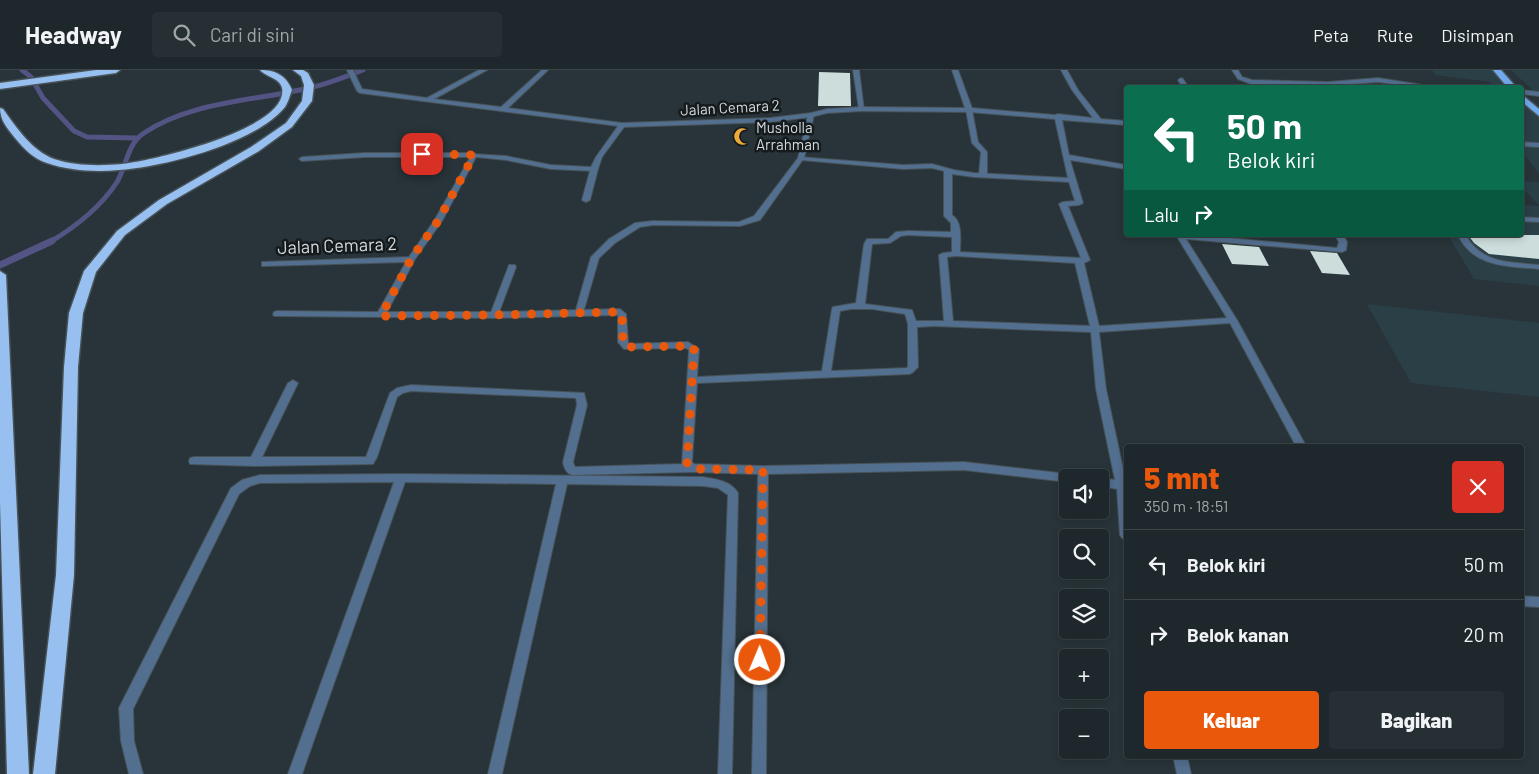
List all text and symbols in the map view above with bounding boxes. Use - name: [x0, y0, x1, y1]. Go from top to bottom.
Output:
- search box: [152, 12, 502, 57]
- text: Headway: [25, 20, 122, 49]
- icon: search: [170, 21, 198, 49]
- text: Cari di sini: [210, 23, 295, 46]
- text: Peta: [1313, 24, 1349, 46]
- text: Rute: [1377, 24, 1413, 46]
- text: Disimpan: [1441, 24, 1514, 46]
- street label: Jalan Cemara 2: [680, 95, 780, 119]
- text: 50 m: [1227, 104, 1302, 146]
- icon: left: [1144, 105, 1209, 170]
- place label: Musholla Arrahman: [756, 118, 820, 153]
- mosque icon: Musholla Arrahman: [732, 126, 752, 146]
- pin: [401, 133, 443, 175]
- icon: arrive: [408, 140, 436, 168]
- text: Belok kiri: [1227, 146, 1315, 172]
- icon: right: [1189, 200, 1217, 228]
- text: Lalu: [1144, 203, 1179, 226]
- street label: Jalan Cemara 2: [277, 232, 397, 258]
- text: 5 mnt: [1144, 459, 1220, 495]
- button: close: [1452, 461, 1504, 513]
- map controls: [1059, 469, 1109, 759]
- button: sound: [1059, 469, 1109, 519]
- text: 350 m · 18:51: [1144, 496, 1228, 515]
- button: search: [1059, 529, 1109, 579]
- icon: left: [1144, 551, 1172, 579]
- text: Belok kiri: [1187, 553, 1265, 576]
- text: 50 m: [1464, 553, 1504, 576]
- button: layers: [1059, 589, 1109, 639]
- icon: right: [1144, 621, 1172, 649]
- text: Belok kanan: [1187, 623, 1289, 646]
- text: 20 m: [1464, 623, 1504, 646]
- position arrow: [733, 633, 785, 685]
- button: +: [1059, 649, 1109, 699]
- button: Keluar: [1144, 691, 1319, 749]
- button: Bagikan: [1329, 691, 1504, 749]
- button: −: [1059, 709, 1109, 759]

